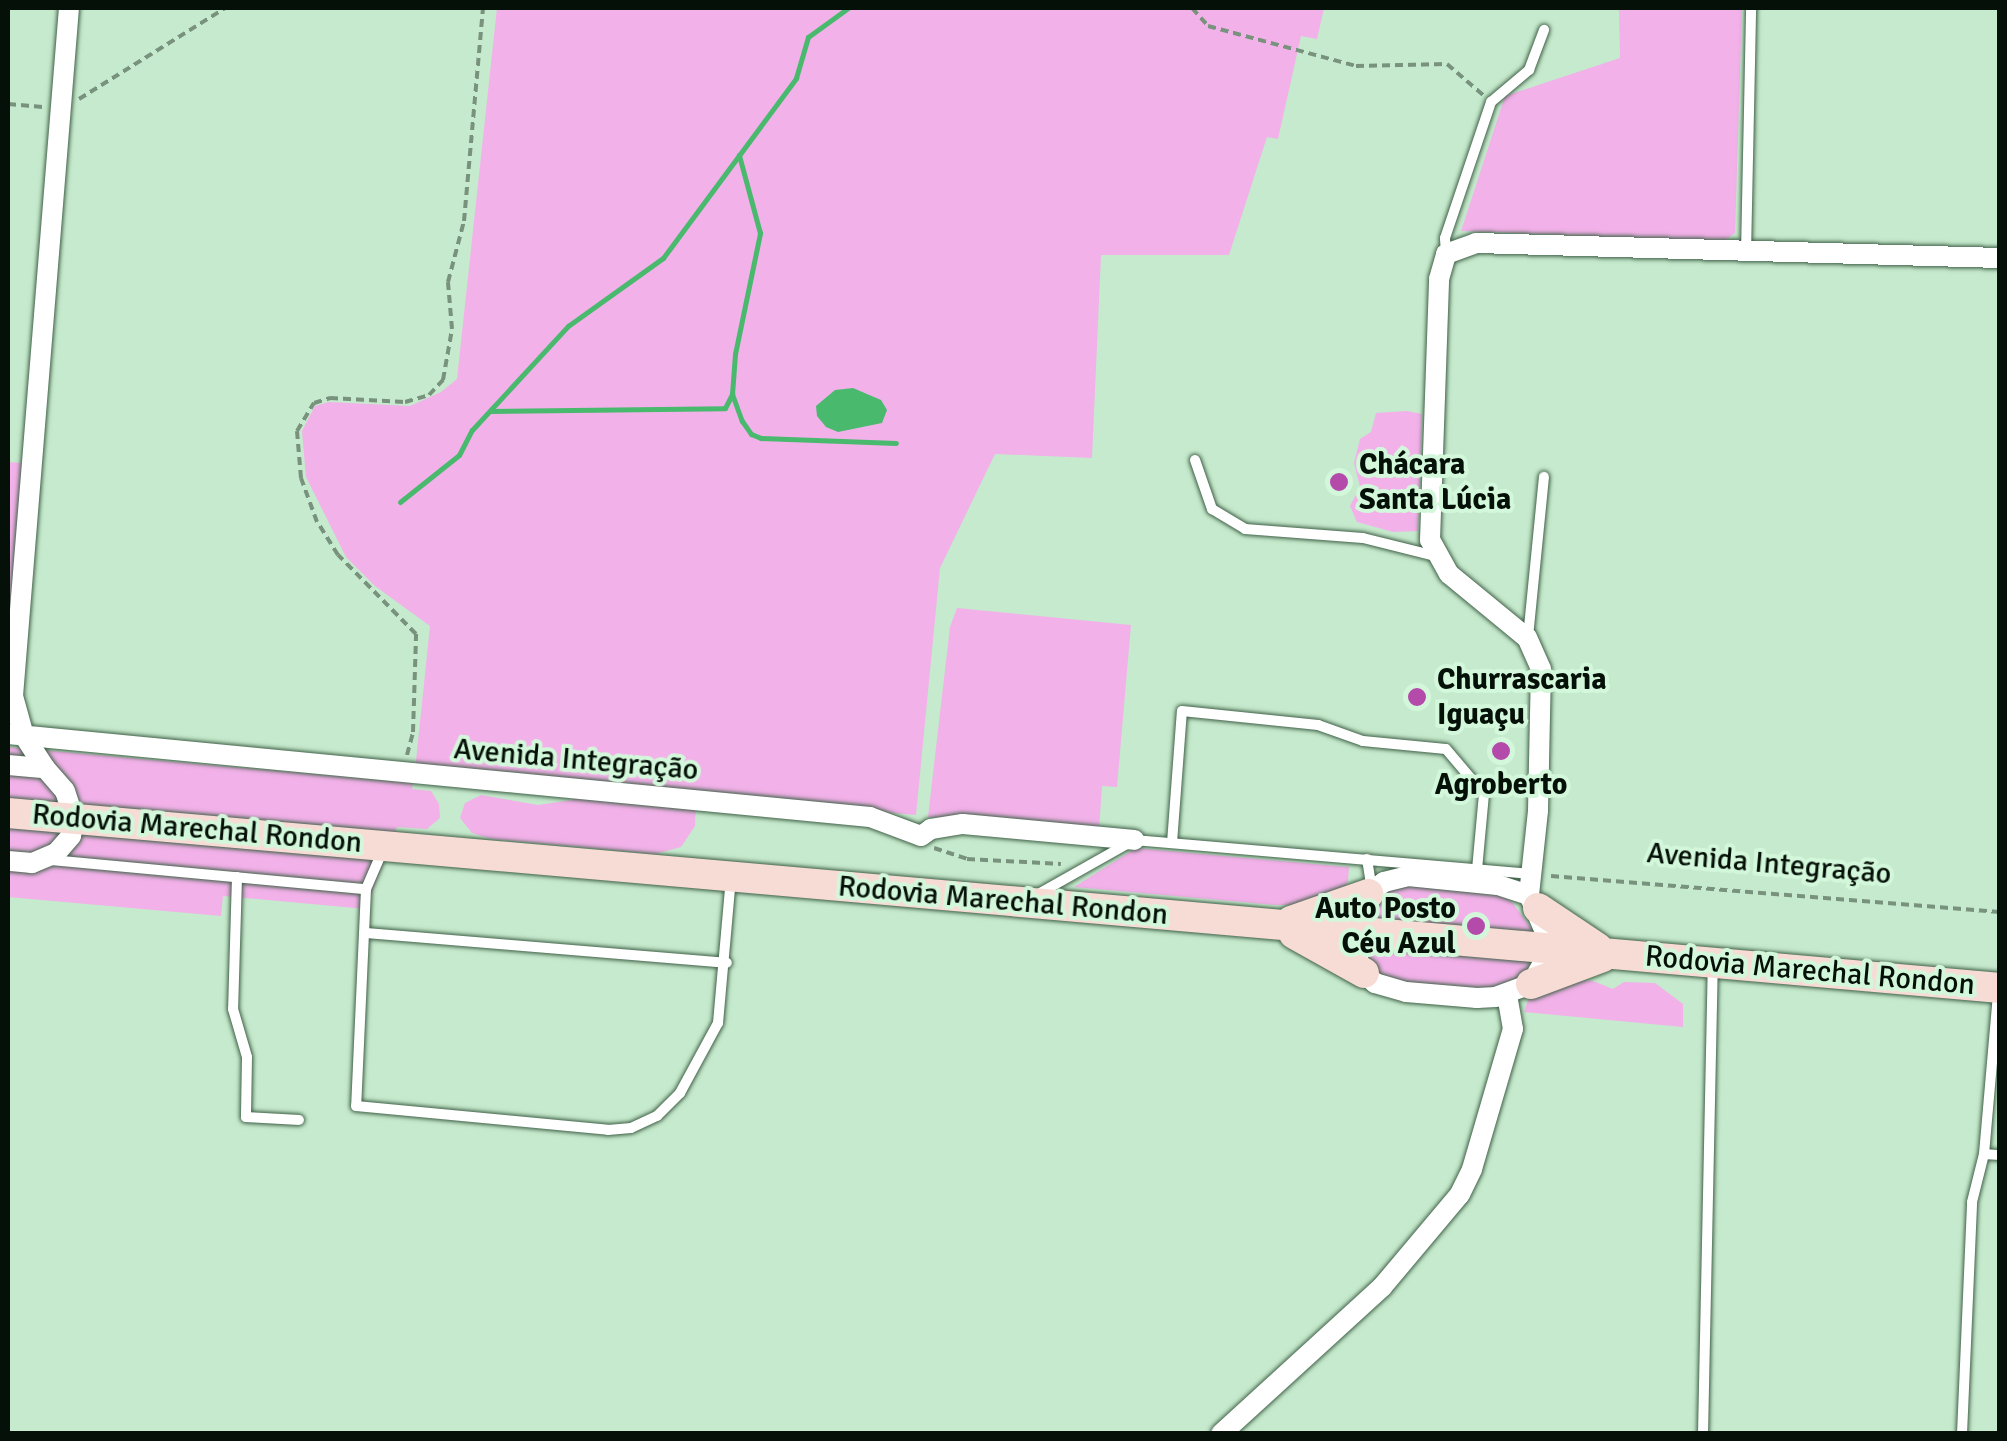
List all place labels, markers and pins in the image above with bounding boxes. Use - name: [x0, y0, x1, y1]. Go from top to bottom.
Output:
- place label: Chácara Santa Lúcia: [1359, 447, 1511, 518]
- marker: Chácara Santa Lúcia: [1328, 471, 1350, 493]
- place label: Churrascaria Iguaçu: [1437, 662, 1607, 732]
- marker: Churrascaria Iguaçu: [1406, 686, 1428, 708]
- marker: Agroberto: [1490, 740, 1512, 762]
- place label: Agroberto: [1435, 767, 1567, 803]
- place label: Auto Posto Céu Azul: [1315, 891, 1456, 962]
- marker: Auto Posto Céu Azul: [1465, 915, 1487, 937]

